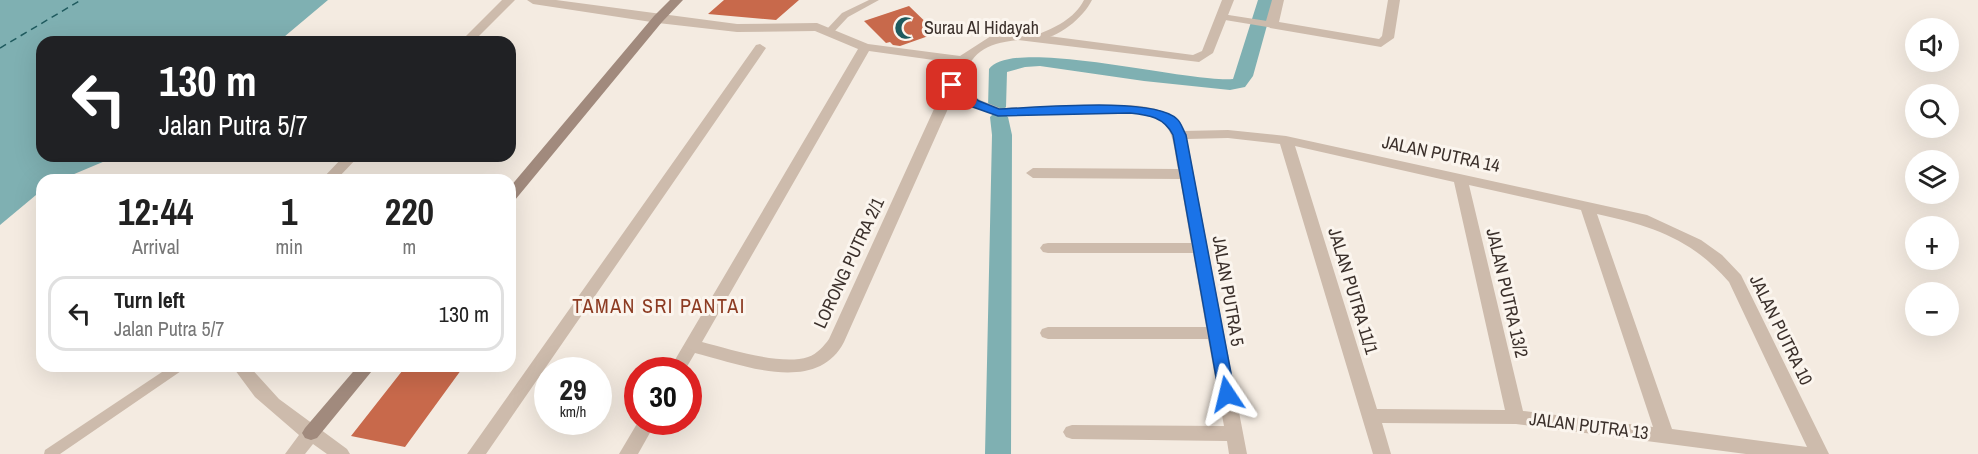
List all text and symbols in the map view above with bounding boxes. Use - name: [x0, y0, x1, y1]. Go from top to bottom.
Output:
- mosque icon: Surau Al Hidayah: [893, 15, 919, 41]
- place label: Surau Al Hidayah: [924, 15, 1039, 40]
- map controls: [1905, 18, 1959, 336]
- button: sound: [1905, 18, 1959, 72]
- text: 130 m: [159, 53, 257, 109]
- pin: [926, 59, 977, 110]
- icon: left: [60, 60, 138, 138]
- icon: arrive: [935, 68, 968, 101]
- button: search: [1905, 84, 1959, 138]
- text: Jalan Putra 5/7: [159, 107, 308, 143]
- street label: JALAN PUTRA 14: [1380, 129, 1502, 178]
- button: layers: [1905, 150, 1959, 204]
- text: 12:44: [118, 188, 193, 236]
- text: 1: [281, 188, 297, 236]
- text: 220: [385, 188, 434, 236]
- street label: LORONG PUTRA 2/1: [807, 192, 890, 332]
- button: +: [1905, 216, 1959, 270]
- street label: JALAN PUTRA 11/1: [1322, 225, 1385, 358]
- street label: JALAN PUTRA 13/2: [1480, 226, 1535, 360]
- text: Arrival: [132, 233, 179, 260]
- text: min: [275, 233, 303, 260]
- text: m: [403, 233, 416, 260]
- street label: JALAN PUTRA 5: [1206, 234, 1250, 348]
- street label: JALAN PUTRA 10: [1744, 270, 1819, 389]
- button: −: [1905, 282, 1959, 336]
- text: Turn left: [114, 285, 185, 315]
- district label: TAMAN SRI PANTAI: [572, 292, 746, 319]
- icon: left: [63, 297, 96, 330]
- text: 130 m: [439, 299, 489, 329]
- text: Jalan Putra 5/7: [114, 315, 224, 342]
- speed limit sign: 30: [624, 357, 702, 435]
- position arrow: [1195, 362, 1259, 426]
- text: 29: [559, 369, 587, 409]
- text: km/h: [560, 401, 586, 422]
- street label: JALAN PUTRA 13: [1528, 406, 1650, 445]

